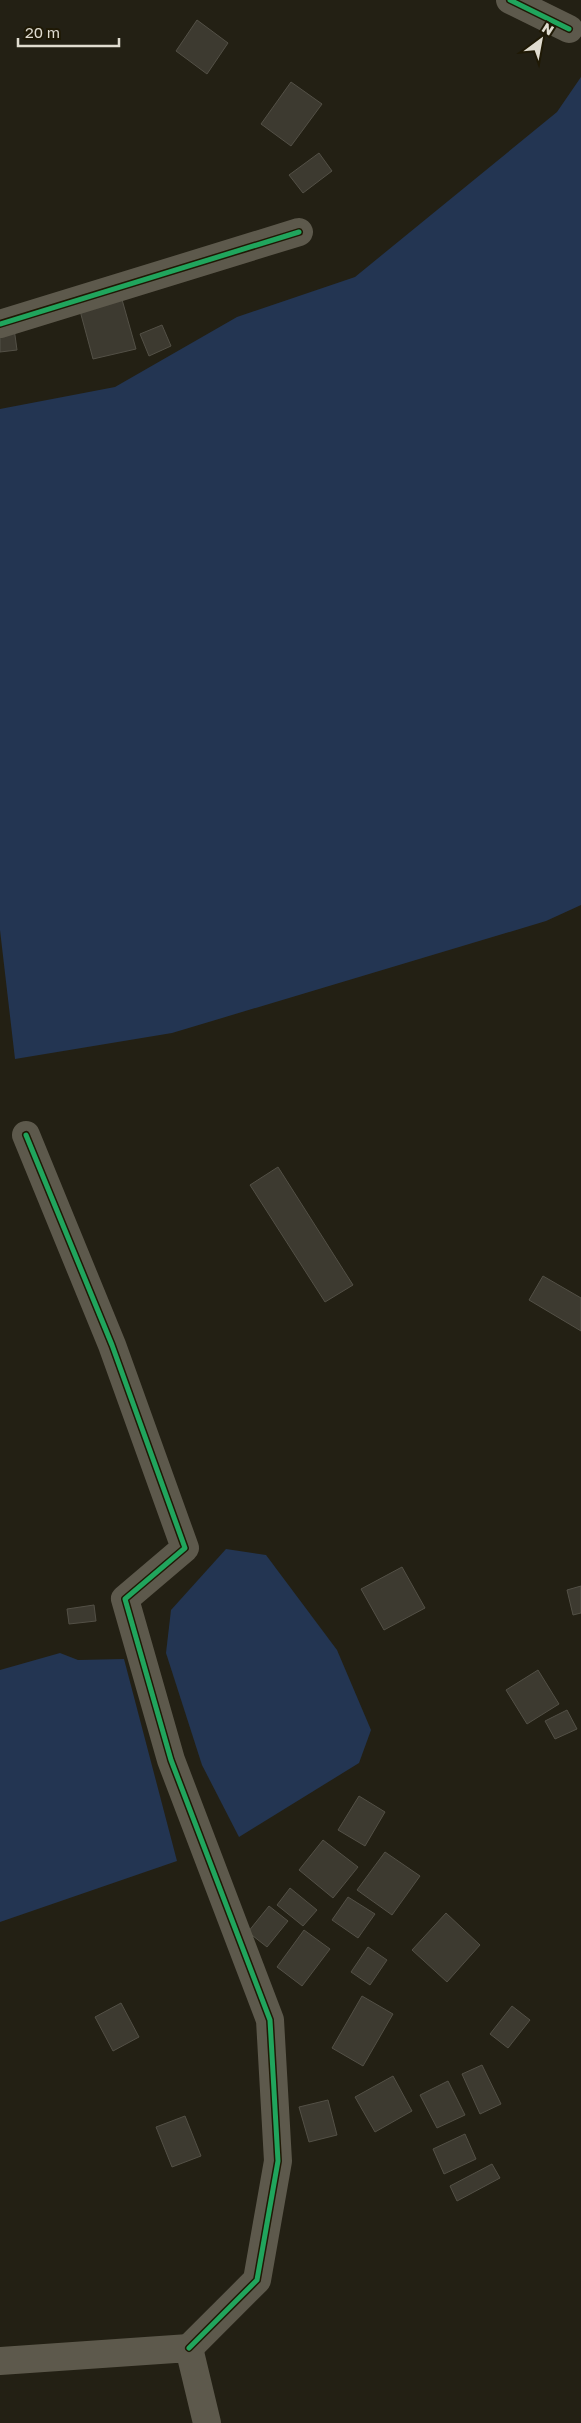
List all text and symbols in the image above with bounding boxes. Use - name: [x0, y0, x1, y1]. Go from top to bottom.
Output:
- scale bar: [18, 15, 119, 47]
- north arrow: [516, 15, 566, 65]
- text: N: [539, 19, 557, 39]
- text: 20 m: [25, 23, 60, 41]

